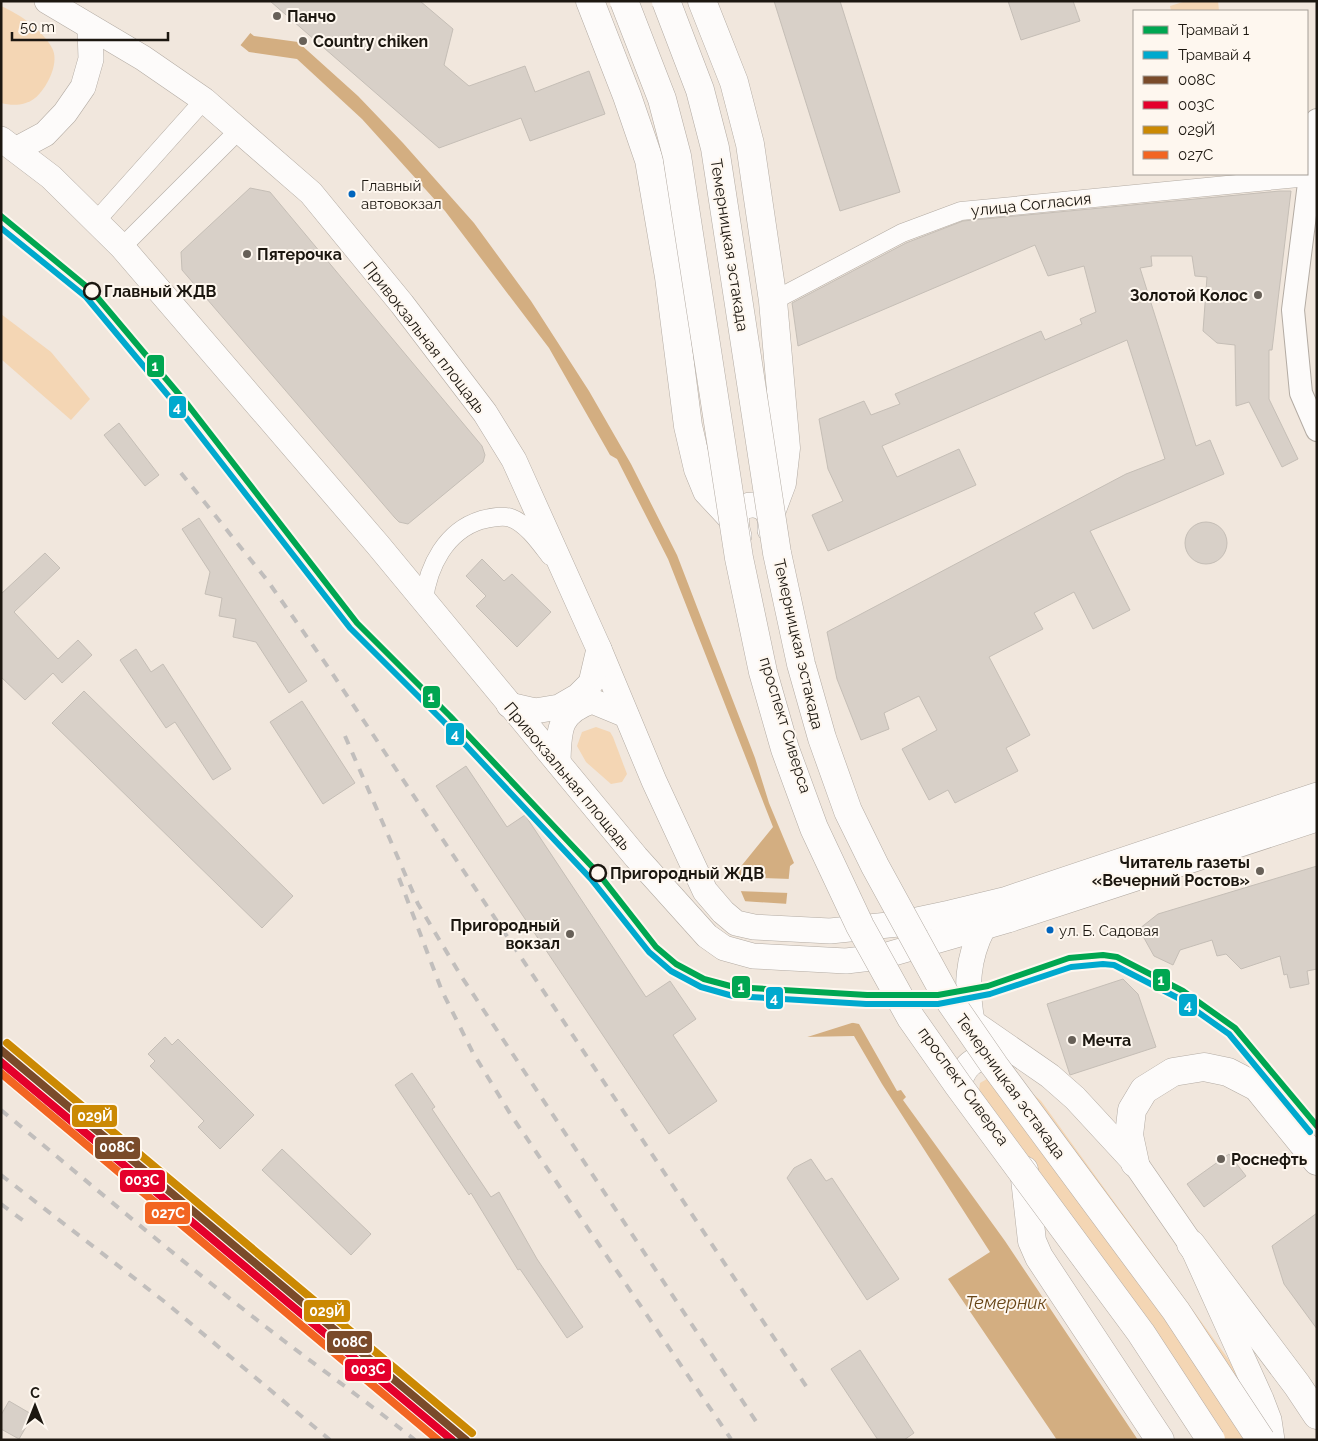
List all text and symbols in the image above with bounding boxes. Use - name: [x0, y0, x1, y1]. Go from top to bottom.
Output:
- place label: Панчо: [287, 7, 336, 26]
- scale bar: [12, 10, 169, 42]
- marker: Панчо: [271, 10, 283, 22]
- legend: [1133, 10, 1308, 175]
- text: 50 m: [20, 18, 55, 36]
- text: Трамвай 1: [1178, 21, 1250, 39]
- place label: Country chiken: [313, 32, 428, 51]
- marker: Country chiken: [297, 35, 309, 47]
- text: Трамвай 4: [1178, 46, 1251, 64]
- text: 008С: [1178, 71, 1216, 89]
- text: 003С: [1178, 96, 1215, 114]
- text: 029Й: [1178, 121, 1215, 139]
- text: 027С: [1178, 146, 1213, 164]
- street label: Темерницкая эстакада: [706, 158, 753, 333]
- place label: Главный автовокзал: [361, 177, 442, 213]
- marker: Главный автовокзал: [347, 189, 357, 199]
- street label: улица Согласия: [970, 189, 1092, 220]
- place label: Пятерочка: [257, 245, 342, 264]
- marker: Пятерочка: [241, 248, 253, 260]
- street label: Привокзальная площадь: [359, 258, 490, 417]
- marker: Главный ЖДВ: [83, 282, 101, 300]
- place label: Главный ЖДВ: [104, 282, 217, 301]
- place label: Золотой Колос: [1130, 286, 1248, 305]
- marker: Золотой Колос: [1252, 289, 1264, 301]
- line badge: 1: [146, 354, 165, 378]
- text: 1: [152, 358, 159, 374]
- line badge: 4: [168, 395, 187, 419]
- text: 4: [173, 399, 181, 415]
- street label: Темерницкая эстакада: [770, 557, 827, 731]
- street label: проспект Сиверса: [756, 655, 815, 796]
- line badge: 1: [422, 685, 441, 709]
- text: 1: [428, 689, 435, 705]
- street label: Привокзальная площадь: [500, 698, 635, 854]
- line badge: 4: [445, 722, 465, 746]
- text: 4: [451, 726, 459, 742]
- place label: Читатель газеты «Вечерний Ростов»: [1092, 853, 1250, 890]
- marker: Пригородный ЖДВ: [589, 864, 607, 882]
- place label: Пригородный ЖДВ: [610, 864, 764, 883]
- marker: Читатель газеты «Вечерний Ростов»: [1254, 865, 1266, 877]
- place label: Пригородный вокзал: [450, 916, 560, 953]
- place label: ул. Б. Садовая: [1059, 922, 1159, 940]
- marker: ул. Б. Садовая: [1045, 925, 1055, 935]
- marker: Пригородный вокзал: [564, 928, 576, 940]
- line badge: 1: [1152, 968, 1171, 992]
- text: 1: [1158, 972, 1165, 988]
- line badge: 1: [731, 975, 751, 999]
- text: 1: [738, 979, 745, 995]
- line badge: 4: [765, 986, 784, 1010]
- text: 4: [770, 990, 778, 1006]
- line badge: 4: [1178, 993, 1198, 1017]
- text: 4: [1184, 997, 1192, 1013]
- street label: Темерницкая эстакада: [952, 1010, 1070, 1162]
- street label: проспект Сиверса: [914, 1023, 1013, 1149]
- place label: Мечта: [1082, 1031, 1131, 1050]
- marker: Мечта: [1066, 1034, 1078, 1046]
- line badge: 029Й: [71, 1104, 118, 1128]
- text: 029Й: [77, 1107, 113, 1124]
- line badge: 008С: [94, 1136, 141, 1160]
- text: 008С: [99, 1139, 135, 1155]
- place label: Роснефть: [1231, 1150, 1308, 1169]
- marker: Роснефть: [1215, 1153, 1227, 1165]
- line badge: 003С: [119, 1169, 166, 1193]
- text: 003С: [125, 1172, 160, 1188]
- line badge: 027С: [144, 1201, 191, 1225]
- text: 027С: [151, 1205, 185, 1221]
- water label: Темерник: [965, 1292, 1047, 1313]
- line badge: 029Й: [303, 1299, 351, 1323]
- text: 029Й: [309, 1302, 345, 1319]
- line badge: 008С: [326, 1330, 373, 1354]
- text: 008С: [332, 1334, 368, 1350]
- line badge: 003С: [344, 1358, 392, 1382]
- text: 003С: [351, 1361, 386, 1377]
- north arrow: [10, 1381, 60, 1431]
- text: С: [30, 1385, 40, 1401]

